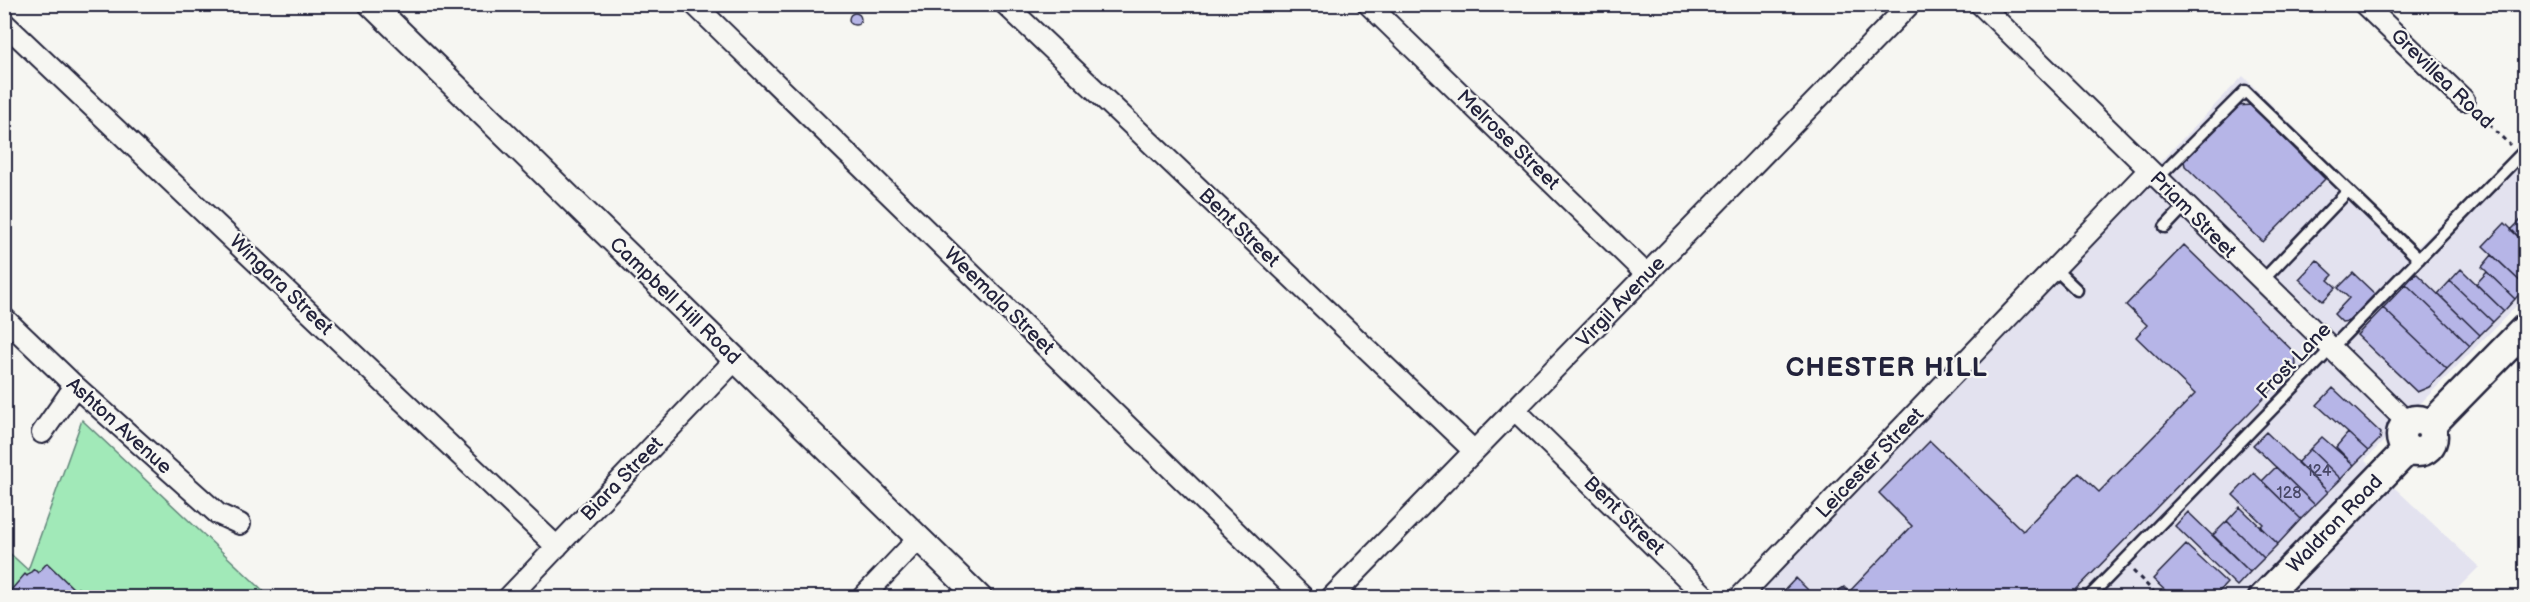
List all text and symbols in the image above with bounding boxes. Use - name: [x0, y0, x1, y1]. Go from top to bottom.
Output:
- street label: Grevillea Road: [2386, 24, 2498, 134]
- street label: Melrose Street: [1452, 85, 1564, 195]
- street label: Priam Street: [2145, 167, 2241, 263]
- street label: Bent Street: [1194, 184, 1284, 272]
- street label: Wingara Street: [224, 230, 338, 340]
- street label: Campbell Hill Road: [604, 232, 746, 370]
- street label: Weemala Street: [939, 242, 1059, 360]
- street label: Virgil Avenue: [1572, 251, 1670, 352]
- street label: Frost Lane: [2252, 318, 2336, 404]
- district label: CHESTER HILL: [1786, 353, 1988, 384]
- street label: Ashton Avenue: [61, 373, 177, 480]
- street label: Leicester Street: [1811, 403, 1929, 523]
- street label: Biara Street: [576, 432, 668, 526]
- house number: 124: [2306, 462, 2332, 481]
- street label: Waldron Road: [2282, 470, 2388, 578]
- street label: Bent Street: [1579, 472, 1669, 560]
- house number: 128: [2277, 484, 2301, 503]

